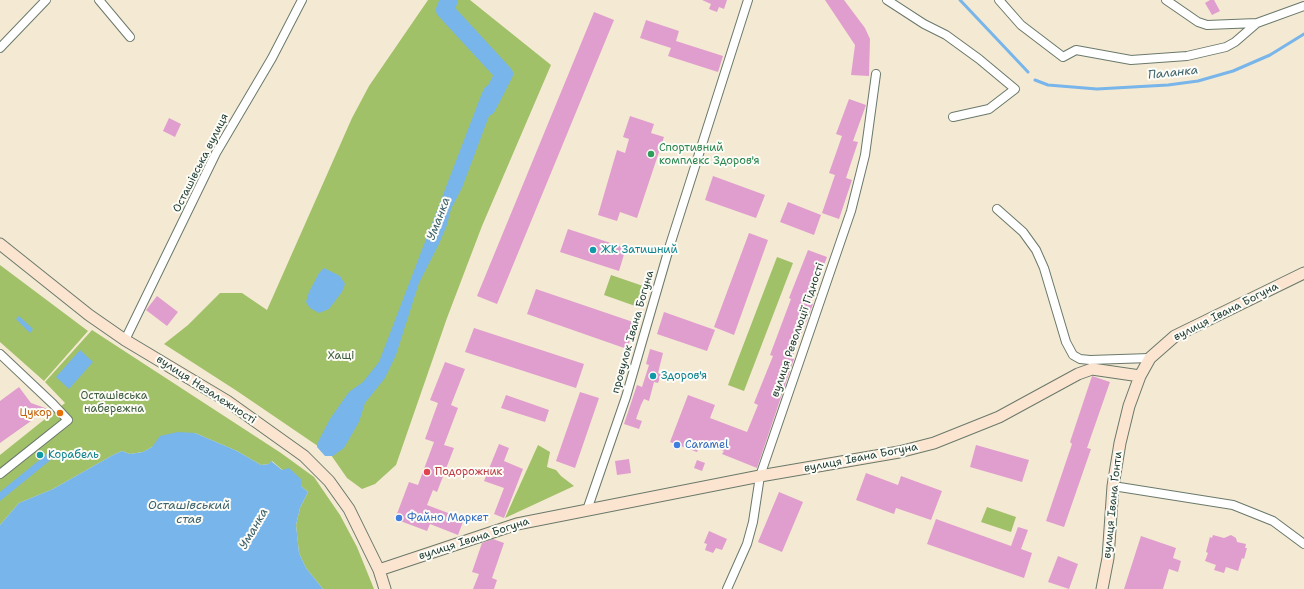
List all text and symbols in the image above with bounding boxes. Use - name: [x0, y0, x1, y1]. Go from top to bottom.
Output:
- water label: Паланка: [1147, 63, 1199, 83]
- street label: Осташівська вулиця: [170, 111, 232, 215]
- place label: Спортивний комплекс Здоров'я: [659, 141, 759, 167]
- marker: Спортивний комплекс Здоров'я: [646, 149, 656, 159]
- water label: Уманка: [424, 195, 454, 243]
- place label: ЖК Затишний: [601, 243, 678, 257]
- marker: ЖК Затишний: [588, 245, 598, 255]
- street label: вулиця Революції Гідності: [769, 261, 827, 399]
- street label: провулок Івана Богуна: [609, 269, 657, 395]
- street label: вулиця Івана Богуна: [1172, 280, 1280, 344]
- park label: Хащі: [328, 349, 354, 363]
- street label: вулиця Незалежності: [154, 353, 258, 427]
- place label: Здоров'я: [661, 369, 707, 383]
- marker: Здоров'я: [648, 371, 658, 381]
- park label: Осташівська набережна: [80, 389, 148, 415]
- place label: Цукор: [19, 406, 52, 420]
- marker: Цукор: [55, 408, 65, 418]
- place label: Caramel: [685, 438, 728, 452]
- marker: Caramel: [672, 440, 682, 450]
- street label: вулиця Івана Богуна: [803, 440, 919, 476]
- place label: Корабель: [48, 448, 99, 462]
- marker: Корабель: [35, 450, 45, 460]
- street label: вулиця Івана Ґонти: [1101, 451, 1125, 559]
- place label: Подорожник: [435, 465, 502, 479]
- marker: Подорожник: [422, 467, 432, 477]
- water label: Осташівський став: [148, 499, 230, 527]
- water label: Уманка: [237, 506, 271, 552]
- place label: Файно Маркет: [407, 511, 488, 525]
- marker: Файно Маркет: [394, 513, 404, 523]
- street label: вулиця Івана Богуна: [417, 515, 531, 563]

